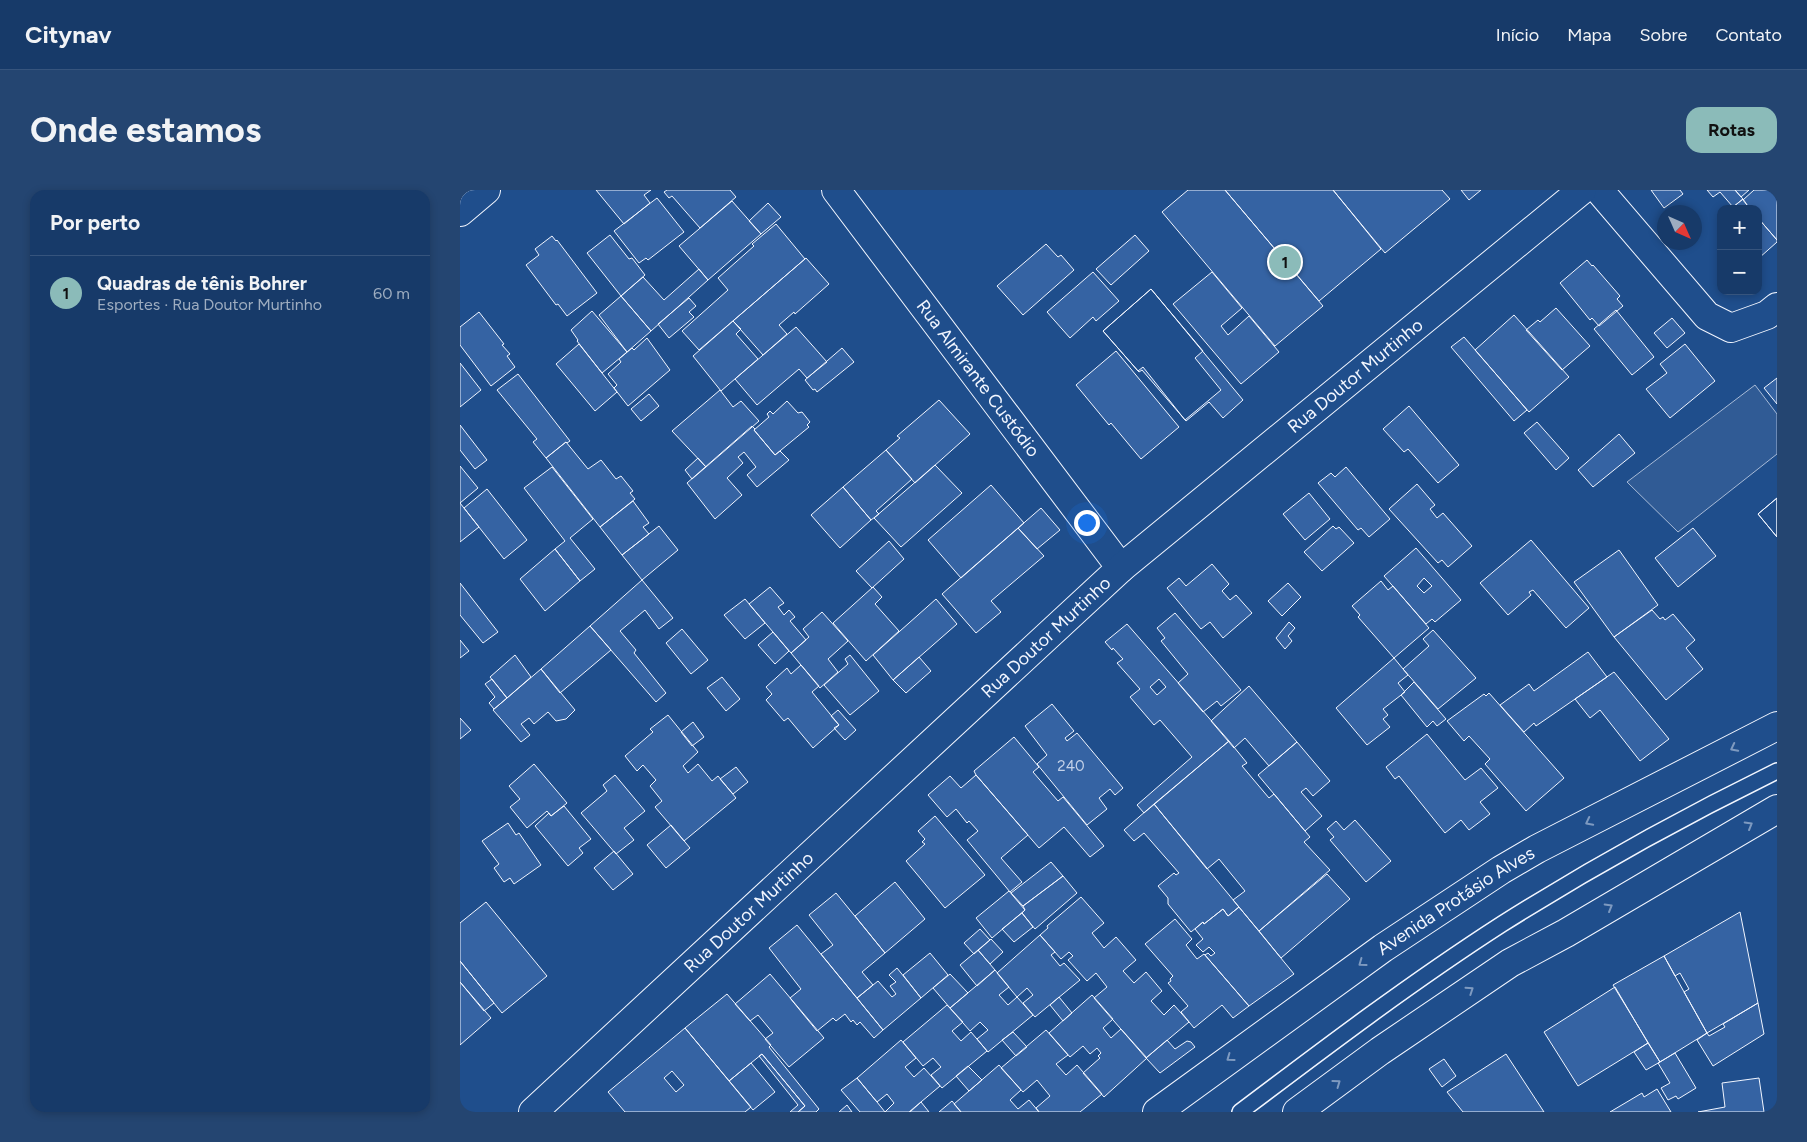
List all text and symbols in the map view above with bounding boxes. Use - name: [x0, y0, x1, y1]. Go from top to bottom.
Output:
- text: Citynav: [25, 20, 112, 49]
- text: Início: [1496, 24, 1539, 46]
- text: Mapa: [1567, 24, 1611, 46]
- text: Sobre: [1639, 24, 1687, 46]
- text: Contato: [1715, 24, 1782, 46]
- button: Rotas: [1686, 107, 1777, 153]
- text: Onde estamos: [30, 109, 261, 151]
- north arrow: [1657, 205, 1702, 250]
- map controls: [1717, 205, 1762, 295]
- button: +: [1717, 205, 1762, 250]
- text: Por perto: [50, 210, 140, 235]
- pin: 1: [1269, 243, 1301, 281]
- button: −: [1717, 250, 1762, 295]
- text: Quadras de tênis Bohrer: [97, 272, 307, 295]
- text: 1: [63, 284, 69, 303]
- text: 60 m: [373, 284, 410, 303]
- text: Esportes · Rua Doutor Murtinho: [97, 295, 322, 314]
- street label: Rua Almirante Custódio: [912, 296, 1044, 461]
- street label: Rua Doutor Murtinho: [1283, 314, 1427, 438]
- your location: [1074, 510, 1100, 536]
- street label: Rua Doutor Murtinho: [977, 572, 1115, 703]
- one-way arrow: [1730, 742, 1739, 752]
- house number: 240: [1057, 757, 1085, 775]
- one-way arrow: [1585, 816, 1594, 826]
- one-way arrow: [1744, 821, 1753, 831]
- street label: Avenida Protásio Alves: [1373, 842, 1538, 960]
- street label: Rua Doutor Murtinho: [679, 847, 818, 978]
- one-way arrow: [1604, 904, 1613, 914]
- one-way arrow: [1358, 957, 1368, 966]
- one-way arrow: [1464, 987, 1474, 996]
- one-way arrow: [1226, 1052, 1236, 1061]
- one-way arrow: [1331, 1080, 1340, 1089]

